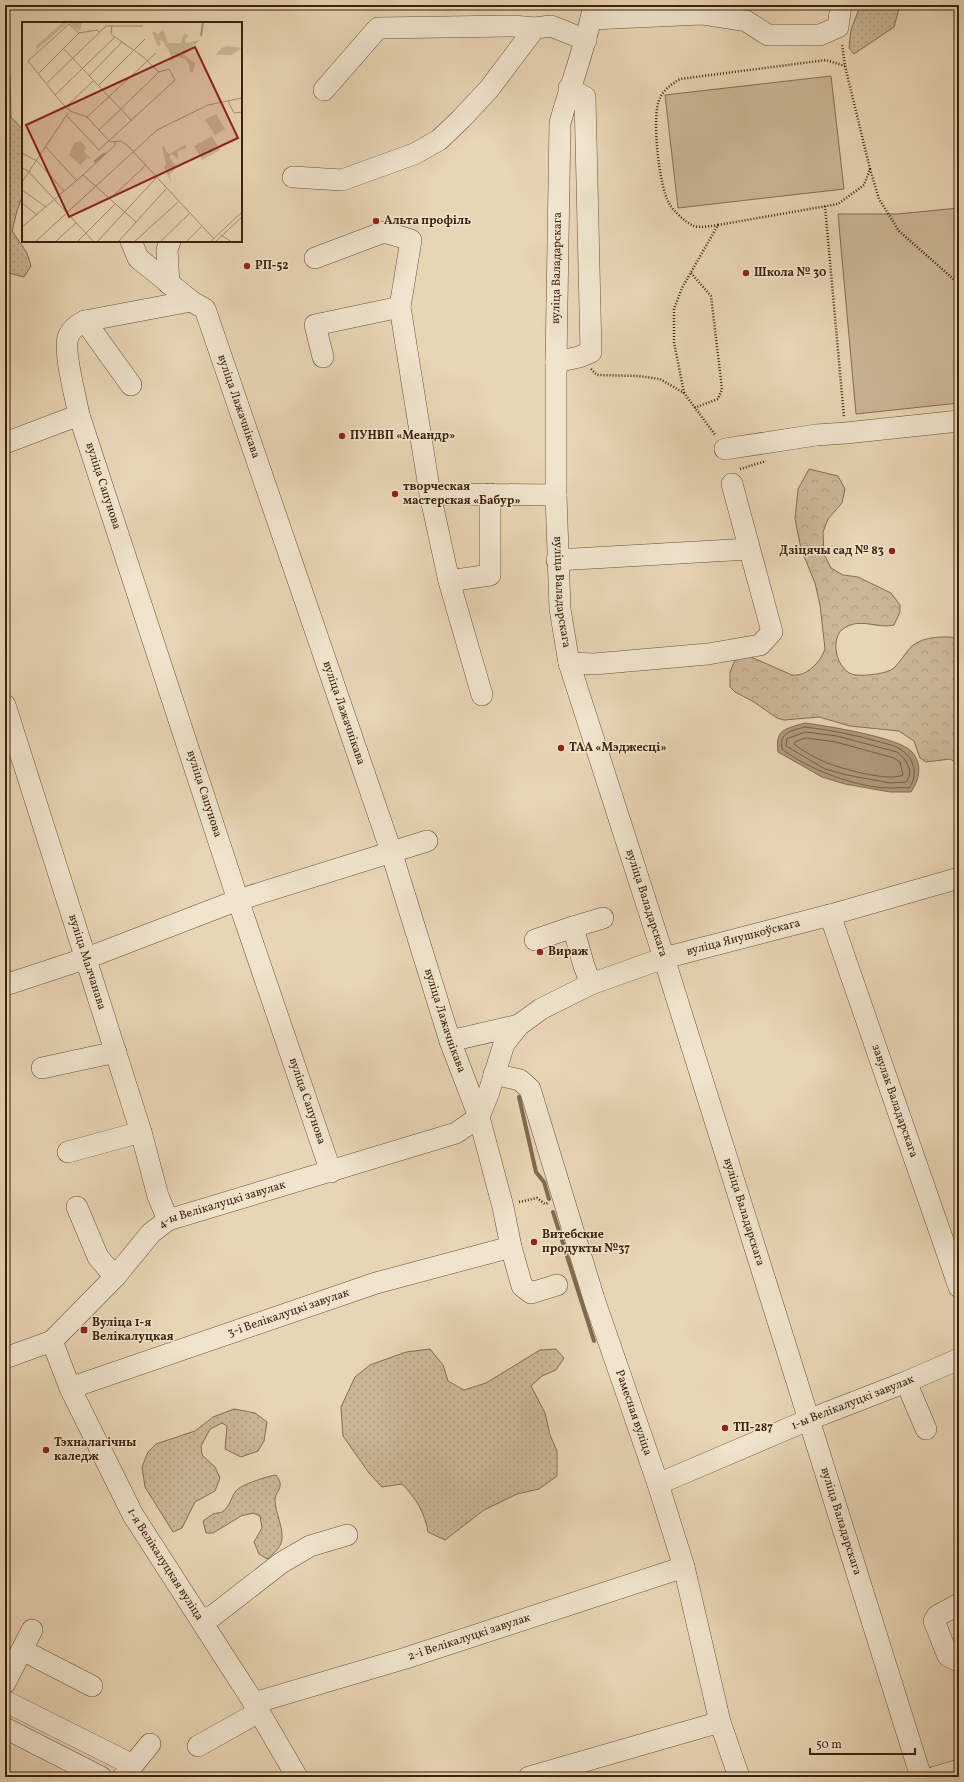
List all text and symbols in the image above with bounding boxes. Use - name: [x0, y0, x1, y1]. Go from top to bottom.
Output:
- inset map: [22, 22, 242, 242]
- street label: вуліца Валадарскага: [548, 212, 566, 324]
- place label: Альта профіль: [384, 213, 471, 229]
- marker: Альта профіль: [371, 216, 381, 226]
- place label: РП-52: [255, 258, 289, 274]
- marker: РП-52: [242, 261, 252, 271]
- place label: Школа № 30: [754, 265, 826, 281]
- marker: Школа № 30: [741, 268, 751, 278]
- street label: вуліца Лажачнікава: [213, 353, 264, 461]
- place label: ПУНВП «Меандр»: [350, 428, 455, 444]
- marker: ПУНВП «Меандр»: [337, 431, 347, 441]
- street label: вуліца Сапунова: [81, 440, 125, 532]
- place label: творческая мастерская «Бабур»: [403, 479, 521, 509]
- marker: творческая мастерская «Бабур»: [390, 489, 400, 499]
- street label: вуліца Валадарскага: [549, 536, 574, 649]
- place label: Дзіцячы сад № 83: [779, 543, 884, 559]
- marker: Дзіцячы сад № 83: [887, 546, 897, 556]
- street label: вуліца Лажачнікава: [318, 659, 369, 767]
- place label: ТАА «Мэджесці»: [569, 740, 667, 756]
- marker: ТАА «Мэджесці»: [556, 743, 566, 753]
- street label: вуліца Сапунова: [182, 748, 226, 840]
- street label: вуліца Валадарскага: [622, 847, 671, 959]
- street label: вуліца Малчанава: [64, 913, 110, 1012]
- street label: вуліца Янушкоўскага: [685, 915, 802, 960]
- place label: Вираж: [548, 944, 589, 960]
- marker: Вираж: [535, 947, 545, 957]
- street label: вуліца Лажачнікава: [420, 967, 469, 1075]
- street label: завулак Валадарскага: [868, 1042, 922, 1160]
- street label: вуліца Сапунова: [285, 1056, 329, 1146]
- street label: вуліца Валадарскага: [719, 1156, 768, 1268]
- street label: 4-ы Велікалуцкі завулак: [155, 1177, 288, 1233]
- place label: Витебские продукты №37: [542, 1227, 630, 1257]
- marker: Витебские продукты №37: [529, 1237, 539, 1247]
- street label: 3-і Велікалуцкі завулак: [226, 1285, 352, 1341]
- place label: Вуліца 1-я Велікалуцкая: [92, 1315, 174, 1345]
- marker: Вуліца 1-я Велікалуцкая: [79, 1325, 89, 1335]
- street label: Рамесная вуліца: [611, 1368, 656, 1458]
- street label: 1-ы Велікалуцкі завулак: [789, 1371, 917, 1434]
- place label: ТП-287: [733, 1420, 773, 1436]
- marker: ТП-287: [720, 1423, 730, 1433]
- place label: Тэхналагічны каледж: [54, 1435, 136, 1465]
- marker: Тэхналагічны каледж: [41, 1445, 51, 1455]
- street label: вуліца Валадарскага: [816, 1465, 865, 1577]
- street label: 1-я Велікалуцкая вуліца: [123, 1506, 207, 1624]
- street label: 2-і Велікалуцкі завулак: [406, 1610, 533, 1665]
- scale bar: [810, 1730, 915, 1756]
- text: 50 m: [816, 1737, 842, 1753]

